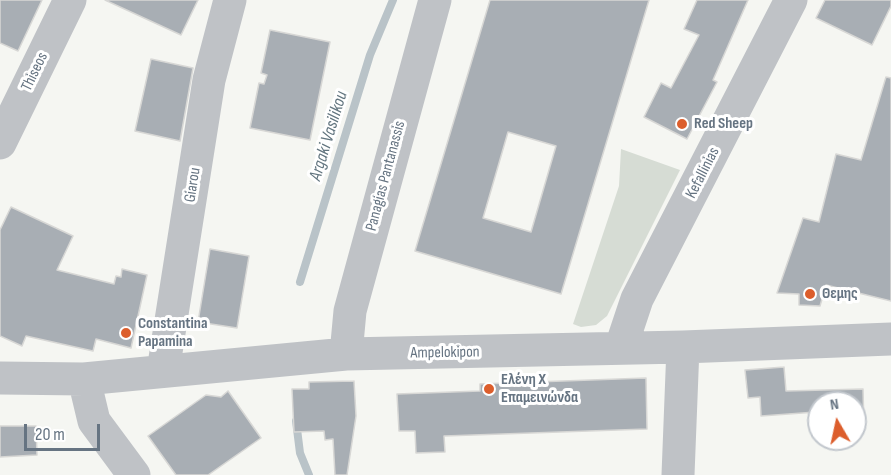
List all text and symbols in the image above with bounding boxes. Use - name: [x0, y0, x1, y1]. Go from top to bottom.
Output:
- street label: Thiseos: [17, 49, 53, 95]
- water label: Argaki Vasilikou: [305, 89, 353, 183]
- place label: Red Sheep: [694, 114, 753, 134]
- marker: Red Sheep: [675, 117, 689, 131]
- street label: Panagias Pantanassis: [362, 119, 410, 233]
- street label: Kefallinias: [682, 144, 724, 202]
- street label: Giarou: [181, 166, 205, 204]
- place label: Θεμης: [822, 284, 858, 304]
- marker: Θεμης: [803, 287, 817, 301]
- place label: Constantina Papamina: [138, 314, 208, 352]
- marker: Constantina Papamina: [119, 326, 133, 340]
- street label: Ampelokipon: [410, 343, 480, 363]
- place label: Ελένη Χ Επαμεινώνδα: [501, 370, 578, 408]
- marker: Ελένη Χ Επαμεινώνδα: [482, 382, 496, 396]
- north arrow: [807, 391, 867, 451]
- text: N: [829, 395, 840, 415]
- scale bar: [27, 412, 104, 450]
- text: 20 m: [35, 424, 65, 445]

